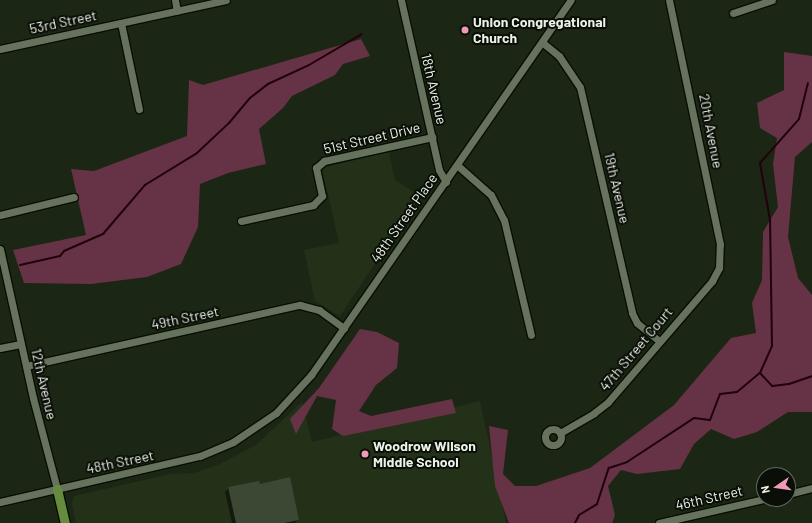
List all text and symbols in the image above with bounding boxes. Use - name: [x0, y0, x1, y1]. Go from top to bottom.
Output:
- street label: 53rd Street: [28, 7, 98, 37]
- place label: Union Congregational Church: [473, 14, 606, 46]
- marker: Union Congregational Church: [460, 25, 470, 35]
- street label: 18th Avenue: [418, 52, 450, 126]
- street label: 20th Avenue: [696, 92, 726, 170]
- street label: 51st Street Drive: [322, 119, 422, 157]
- street label: 19th Avenue: [601, 151, 633, 225]
- street label: 48th Street Place: [367, 170, 441, 266]
- street label: 49th Street: [150, 303, 220, 333]
- street label: 47th Street Court: [596, 304, 676, 394]
- street label: 12th Avenue: [28, 347, 60, 421]
- place label: Woodrow Wilson Middle School: [373, 438, 476, 470]
- street label: 48th Street: [85, 447, 155, 477]
- marker: Woodrow Wilson Middle School: [360, 449, 370, 459]
- north arrow: [756, 467, 796, 507]
- street label: 46th Street: [674, 482, 744, 514]
- text: N: [758, 485, 772, 495]

